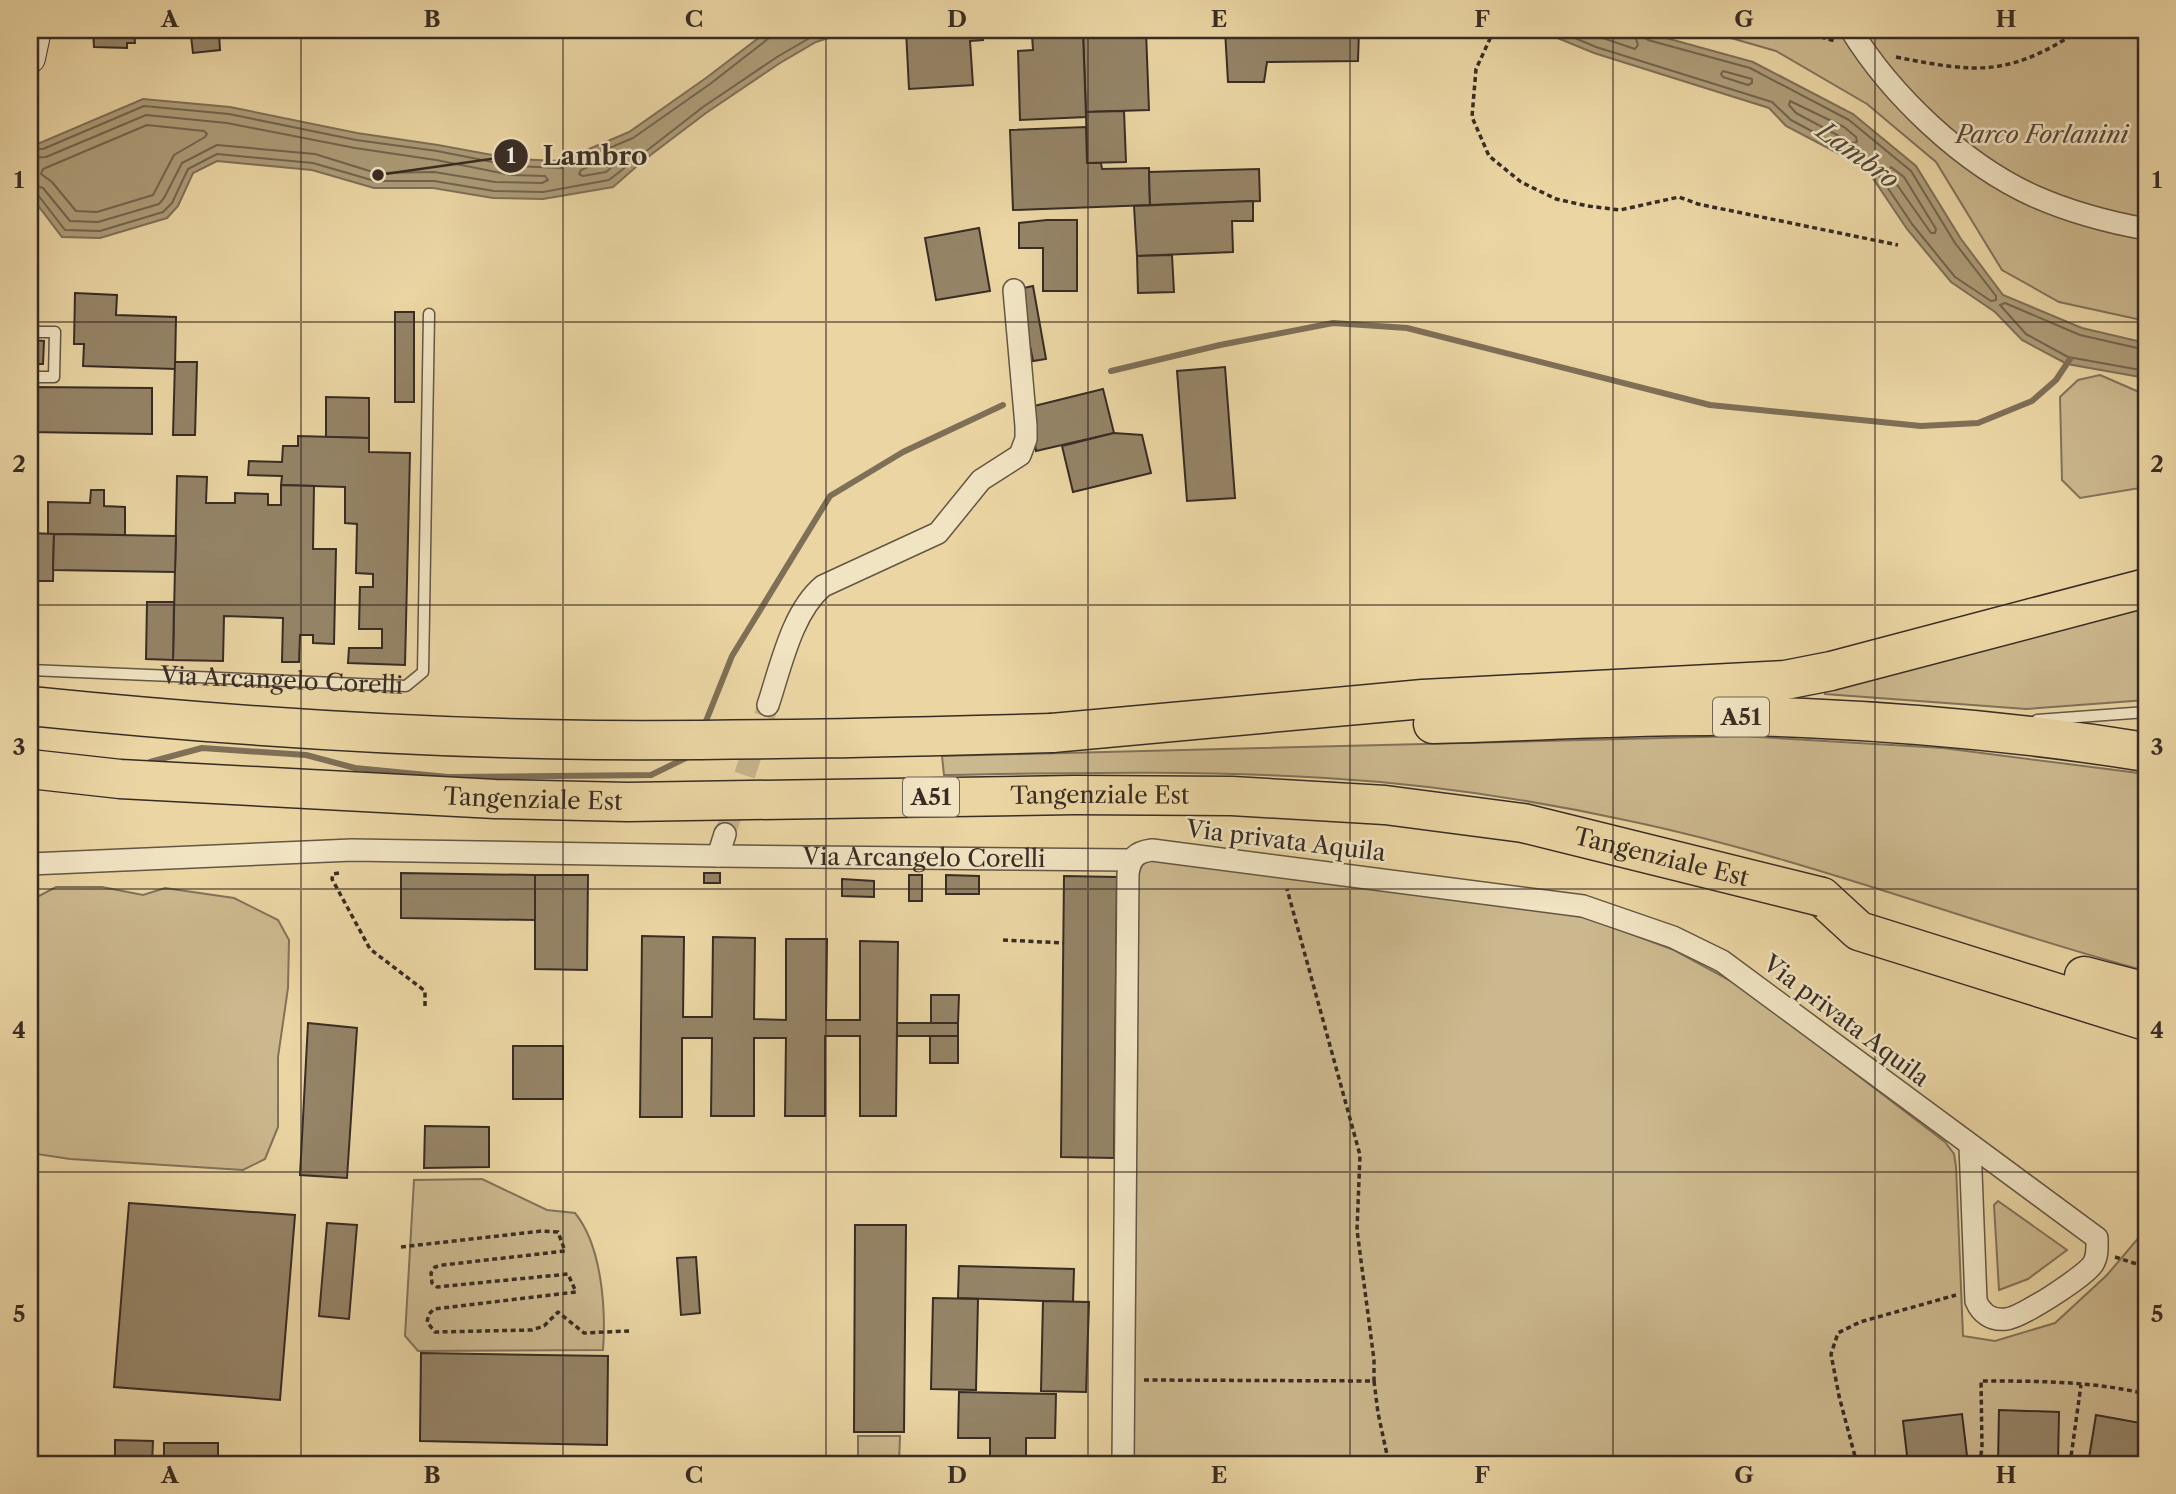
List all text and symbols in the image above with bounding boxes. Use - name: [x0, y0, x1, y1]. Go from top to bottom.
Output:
- text: A: [160, 5, 180, 33]
- text: B: [423, 5, 441, 33]
- text: C: [685, 5, 703, 33]
- text: D: [947, 5, 967, 33]
- text: E: [1211, 5, 1227, 33]
- text: F: [1474, 5, 1490, 33]
- text: G: [1734, 5, 1754, 33]
- text: H: [1996, 5, 2017, 33]
- water label: Lambro: [1809, 113, 1905, 196]
- park label: Parco Forlanini: [1954, 120, 2130, 149]
- callout: Lambro: [494, 132, 662, 179]
- text: Lambro: [543, 140, 647, 172]
- text: 1: [506, 143, 516, 168]
- text: 1: [14, 166, 25, 194]
- text: 1: [2152, 166, 2163, 194]
- text: 2: [12, 450, 26, 478]
- text: 2: [2150, 450, 2164, 478]
- street label: Via Arcangelo Corelli: [159, 661, 404, 700]
- road number: A51: [1713, 698, 1769, 736]
- text: 3: [13, 733, 26, 761]
- text: 3: [2151, 733, 2164, 761]
- road number: A51: [903, 778, 959, 817]
- street label: Tangenziale Est: [1010, 780, 1190, 810]
- street label: Tangenziale Est: [443, 781, 623, 816]
- street label: Via privata Aquila: [1184, 814, 1388, 867]
- street label: Tangenziale Est: [1571, 821, 1752, 892]
- street label: Via Arcangelo Corelli: [802, 842, 1045, 873]
- street label: Via privata Aquila: [1757, 948, 1935, 1093]
- text: 4: [12, 1016, 26, 1044]
- text: 4: [2150, 1016, 2164, 1044]
- text: 5: [13, 1300, 25, 1328]
- text: 5: [2151, 1300, 2163, 1328]
- text: A: [160, 1461, 180, 1489]
- text: B: [423, 1461, 441, 1489]
- text: C: [685, 1461, 703, 1489]
- text: D: [947, 1461, 967, 1489]
- text: E: [1211, 1461, 1227, 1489]
- text: F: [1474, 1461, 1490, 1489]
- text: G: [1734, 1461, 1754, 1489]
- text: H: [1996, 1461, 2017, 1489]

